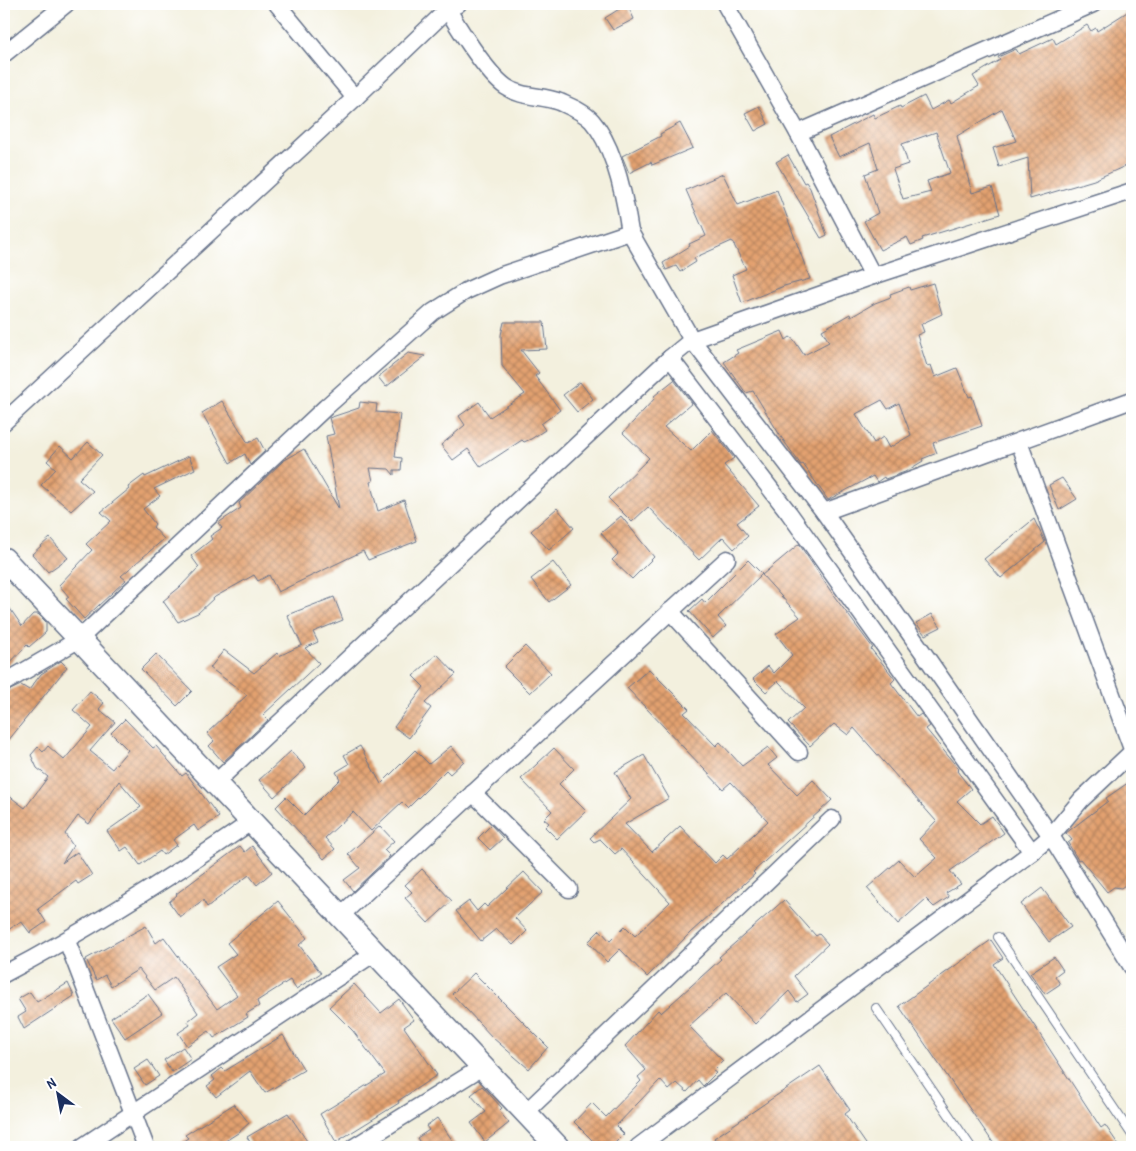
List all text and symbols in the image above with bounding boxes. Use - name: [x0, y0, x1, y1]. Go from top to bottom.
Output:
- north arrow: [32, 1068, 82, 1118]
- text: N: [43, 1072, 60, 1093]

